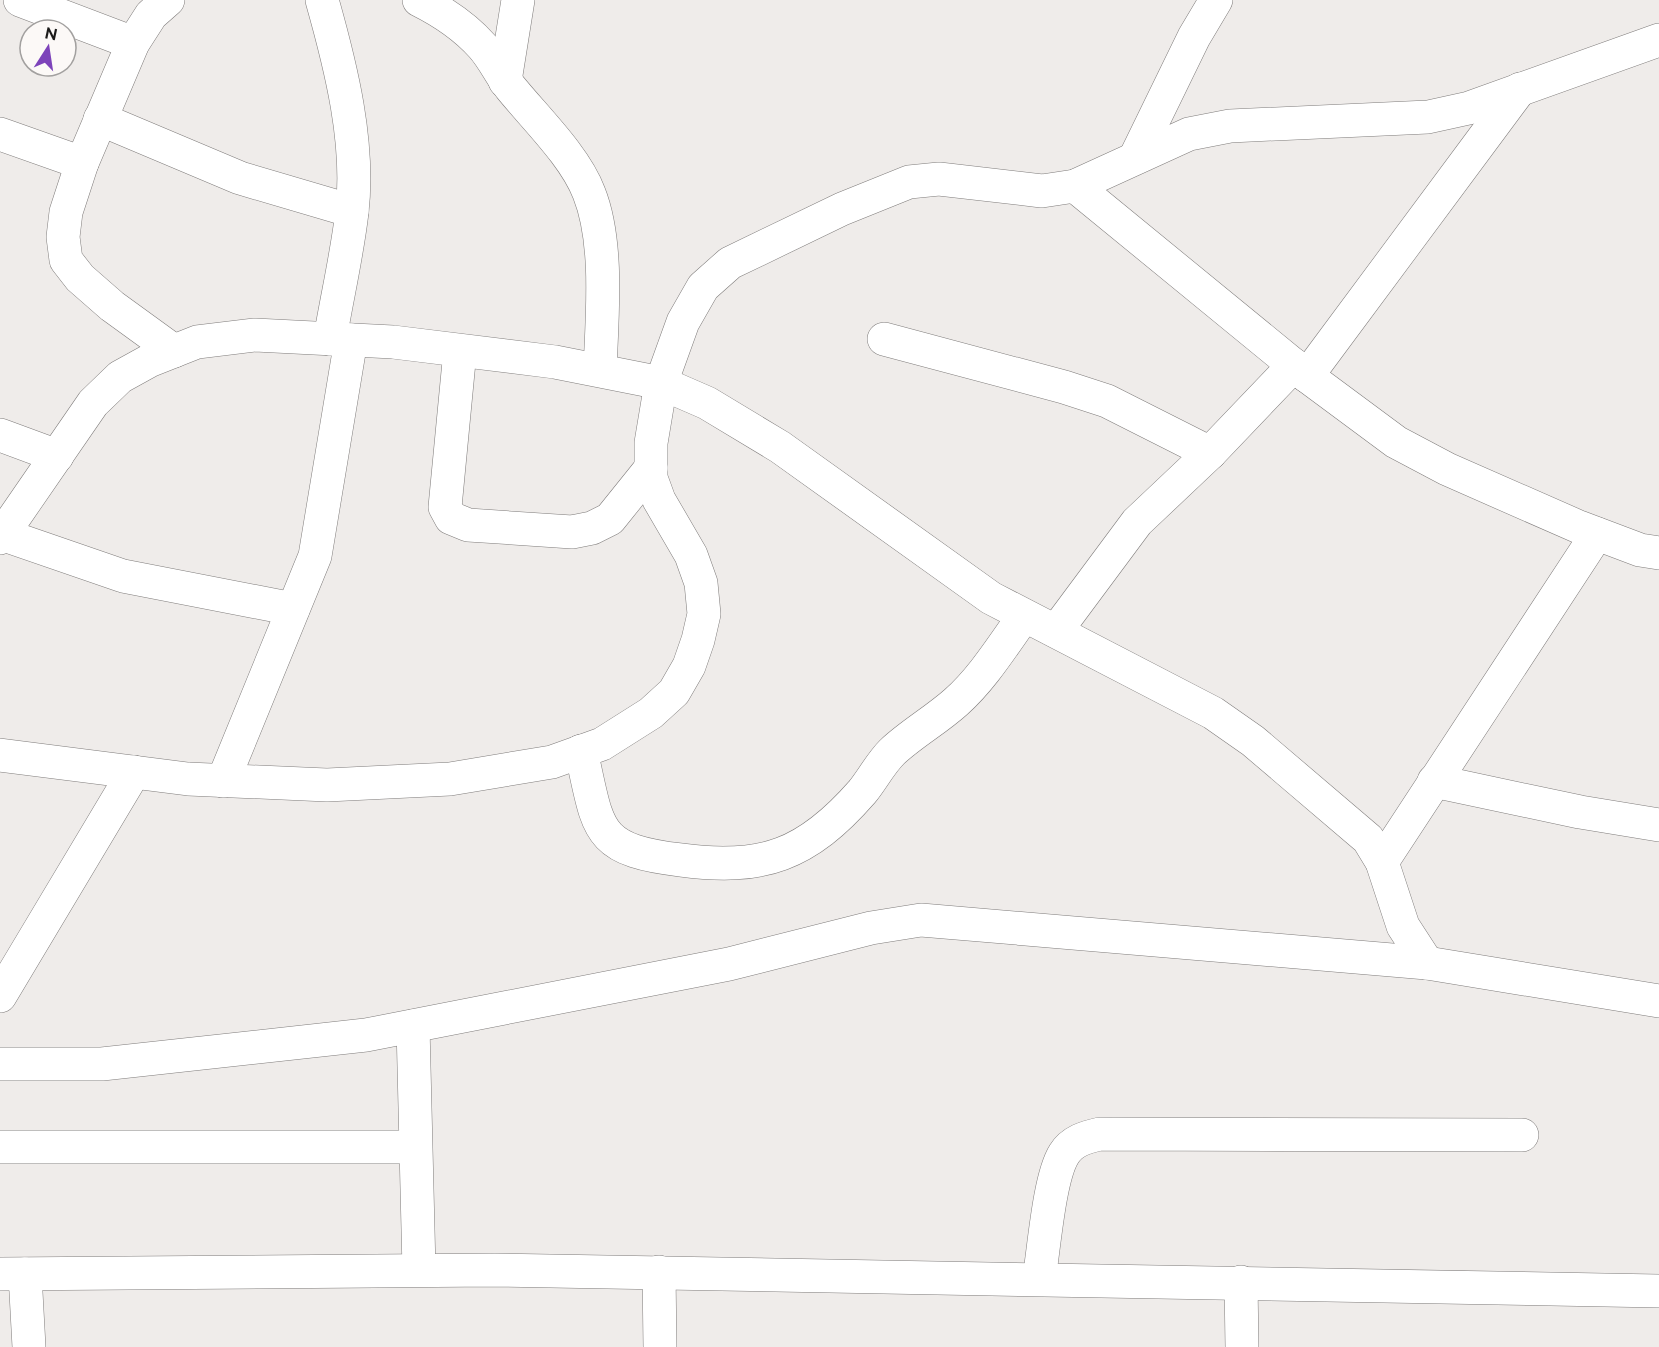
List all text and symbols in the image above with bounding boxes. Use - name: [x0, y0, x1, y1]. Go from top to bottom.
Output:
- north arrow: [18, 18, 78, 78]
- text: N: [43, 23, 59, 44]

